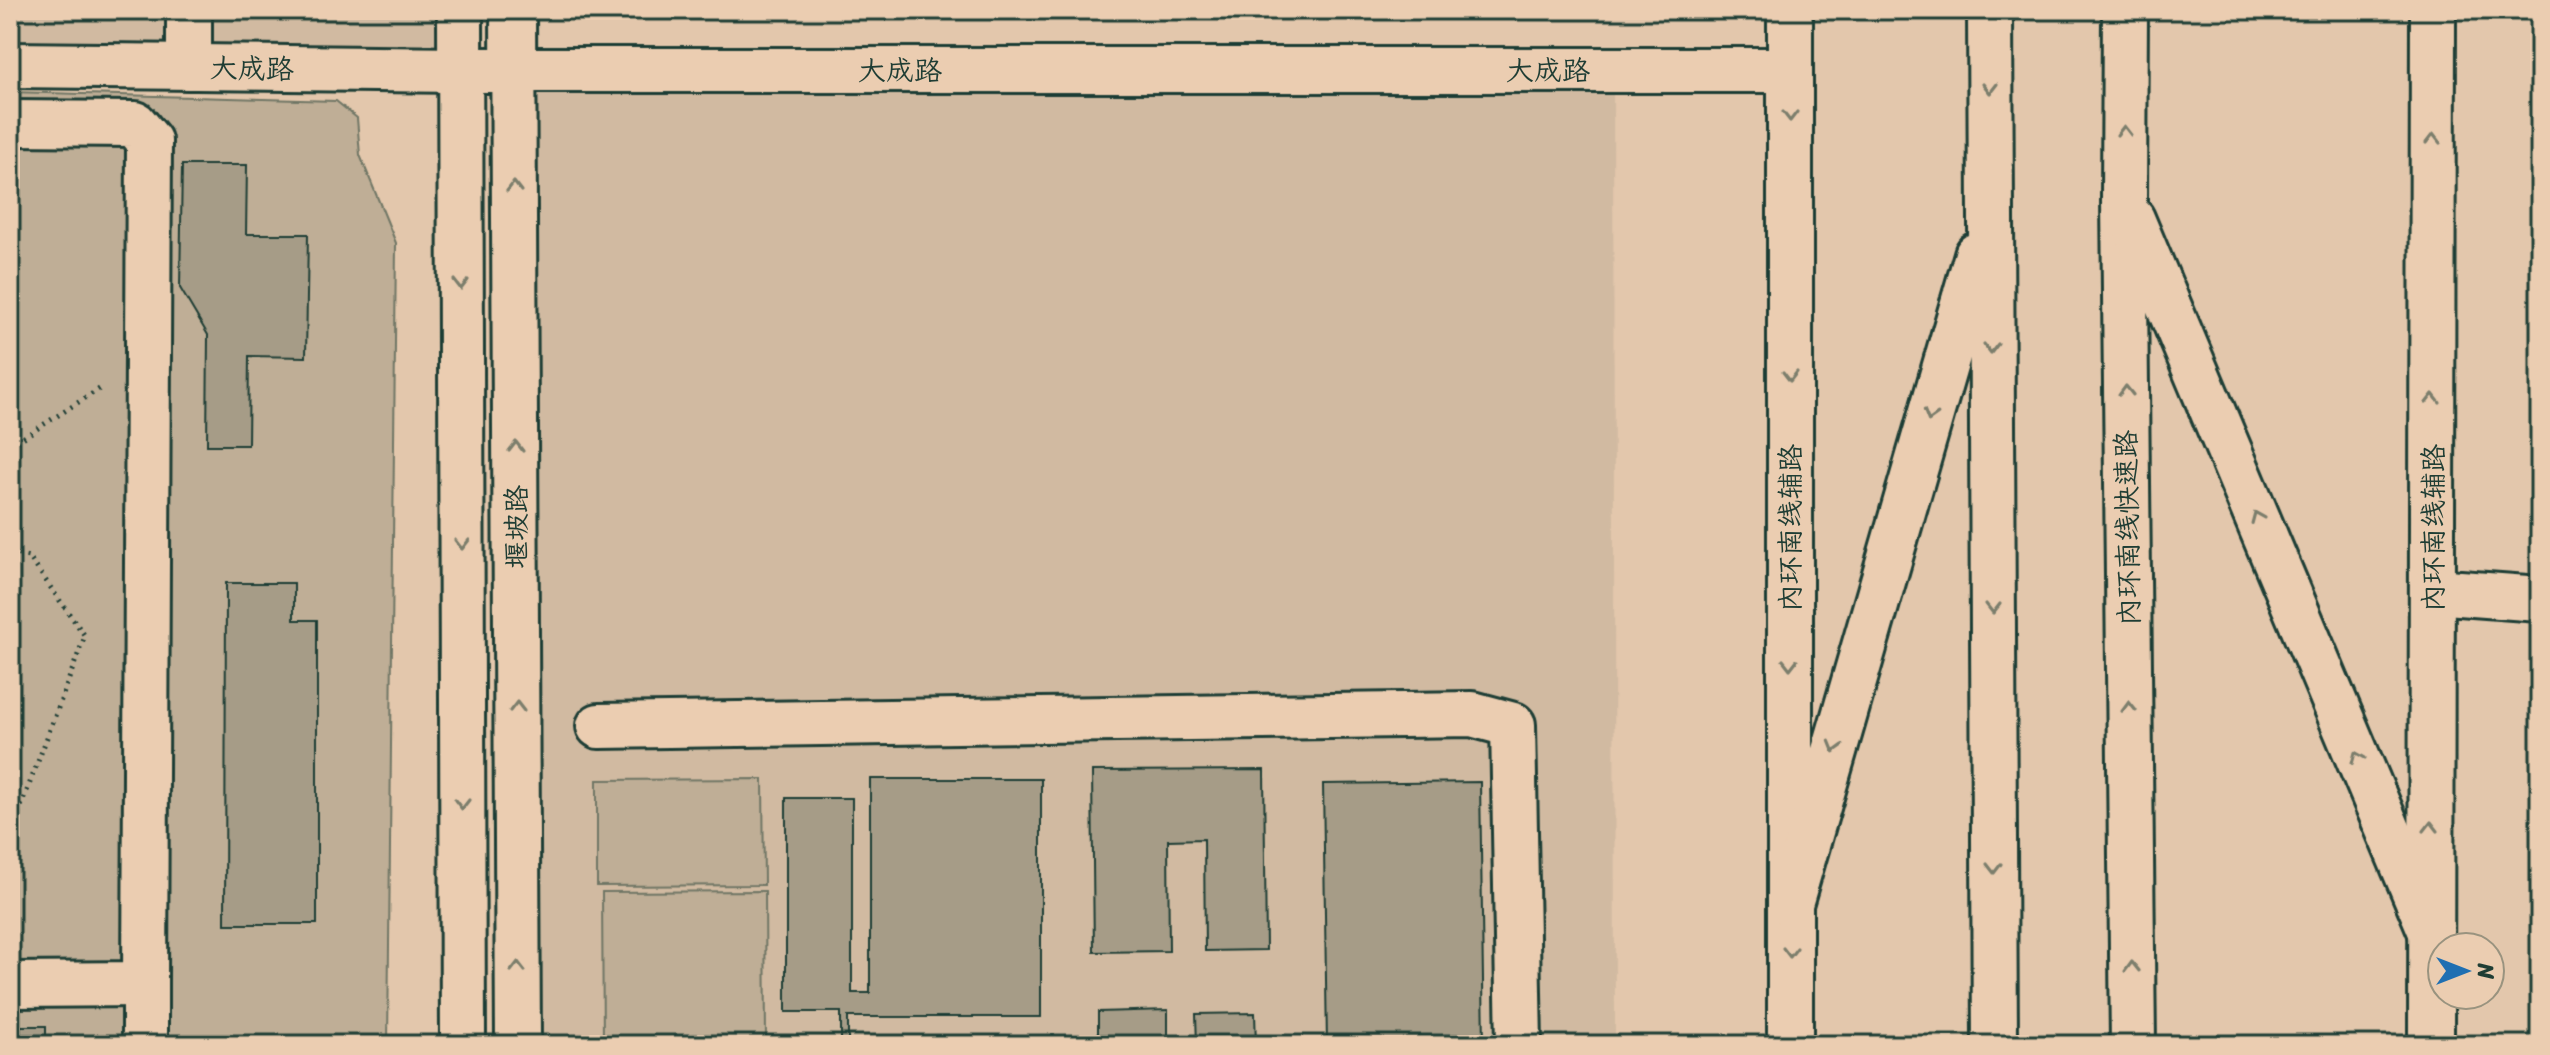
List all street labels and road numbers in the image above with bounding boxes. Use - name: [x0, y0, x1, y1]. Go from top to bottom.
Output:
- street label: 大成路: [210, 43, 294, 94]
- street label: 大成路: [858, 46, 942, 95]
- street label: 大成路: [1506, 46, 1590, 95]
- street label: 内环南线快速路: [2101, 430, 2154, 626]
- street label: 内环南线辅路: [1766, 444, 1815, 612]
- street label: 内环南线辅路: [2409, 444, 2458, 612]
- street label: 堰坡路: [492, 485, 541, 569]

